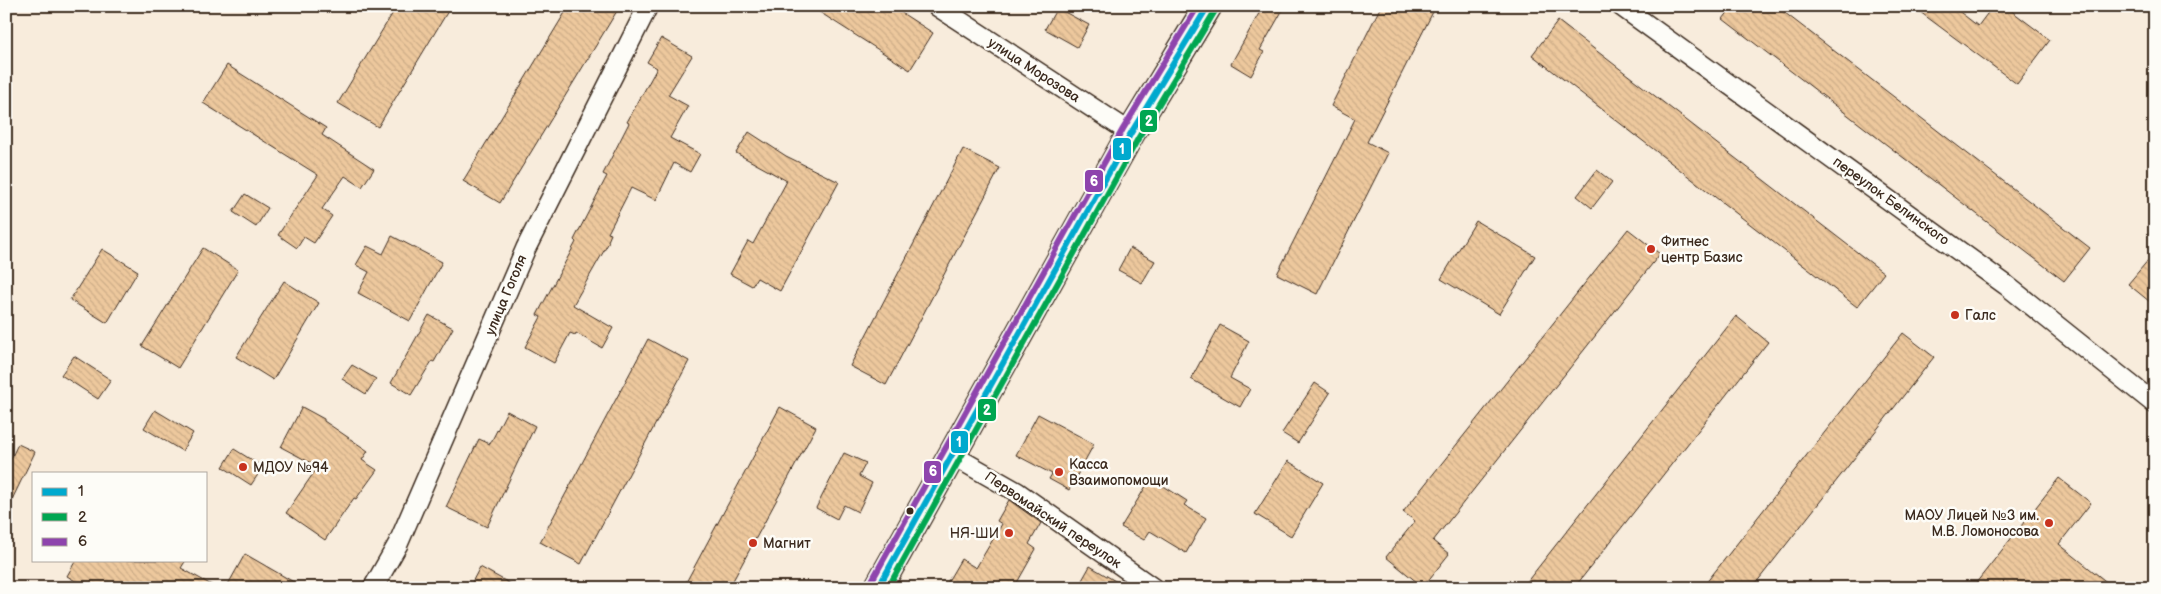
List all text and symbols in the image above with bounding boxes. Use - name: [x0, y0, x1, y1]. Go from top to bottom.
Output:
- street label: улица Морозова: [985, 34, 1084, 106]
- line badge: 2: [1139, 109, 1158, 133]
- text: 2: [1145, 113, 1154, 130]
- line badge: 1: [1112, 137, 1132, 161]
- text: 1: [1119, 141, 1125, 158]
- street label: переулок Белинского: [1830, 153, 1952, 249]
- line badge: 6: [1084, 169, 1104, 193]
- text: 6: [1090, 173, 1098, 190]
- place label: Фитнес центр Базис: [1661, 233, 1743, 266]
- marker: Фитнес центр Базис: [1645, 243, 1657, 255]
- street label: улица Гоголя: [481, 252, 531, 338]
- place label: Галс: [1965, 307, 1996, 324]
- marker: Галс: [1949, 309, 1961, 321]
- line badge: 2: [977, 398, 997, 422]
- text: 2: [983, 402, 992, 419]
- line badge: 1: [950, 430, 969, 454]
- text: 1: [956, 434, 962, 451]
- place label: Касса Взаимопомощи: [1069, 456, 1169, 489]
- place label: МДОУ №94: [253, 459, 329, 476]
- line badge: 6: [923, 460, 942, 484]
- marker: МДОУ №94: [237, 461, 249, 473]
- text: 6: [929, 463, 937, 480]
- marker: Касса Взаимопомощи: [1053, 466, 1065, 478]
- street label: Первомайский переулок: [982, 468, 1125, 572]
- legend: [32, 472, 208, 562]
- text: 1: [78, 482, 84, 501]
- unlabelled marker: [905, 506, 915, 516]
- place label: МАОУ Лицей №3 им. М.В. Ломоносова: [1905, 507, 2040, 540]
- text: 2: [78, 508, 87, 527]
- marker: МАОУ Лицей №3 им. М.В. Ломоносова: [2043, 517, 2055, 529]
- place label: НЯ-ШИ: [950, 525, 999, 542]
- marker: НЯ-ШИ: [1003, 527, 1015, 539]
- text: 6: [78, 532, 87, 551]
- place label: Магнит: [763, 535, 811, 552]
- marker: Магнит: [747, 537, 759, 549]

